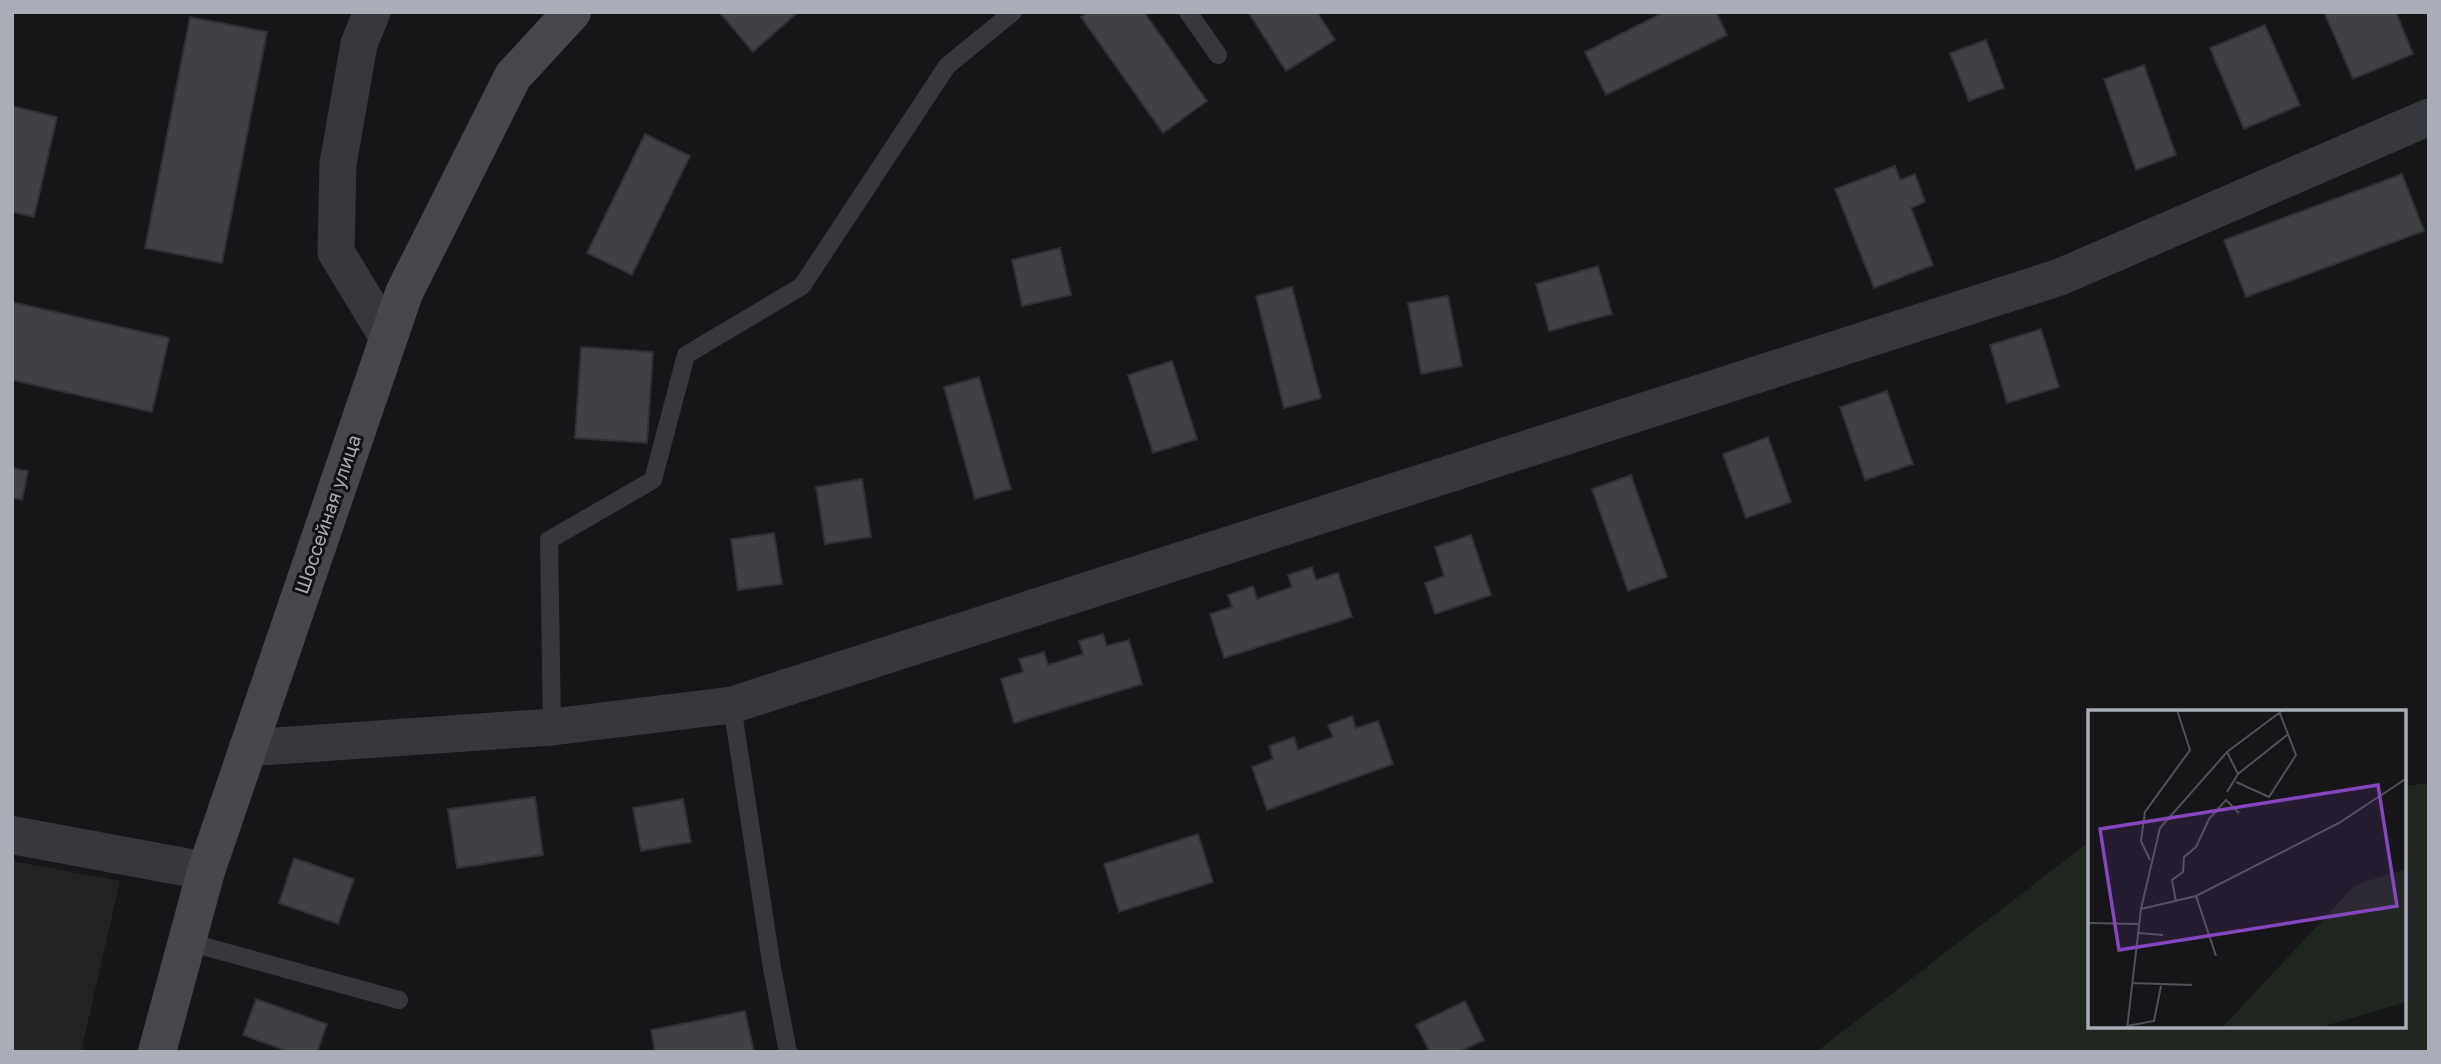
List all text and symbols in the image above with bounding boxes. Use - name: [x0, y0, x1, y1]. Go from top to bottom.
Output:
- street label: Шоссейная улица: [289, 431, 365, 597]
- inset map: [2088, 710, 2406, 1029]

